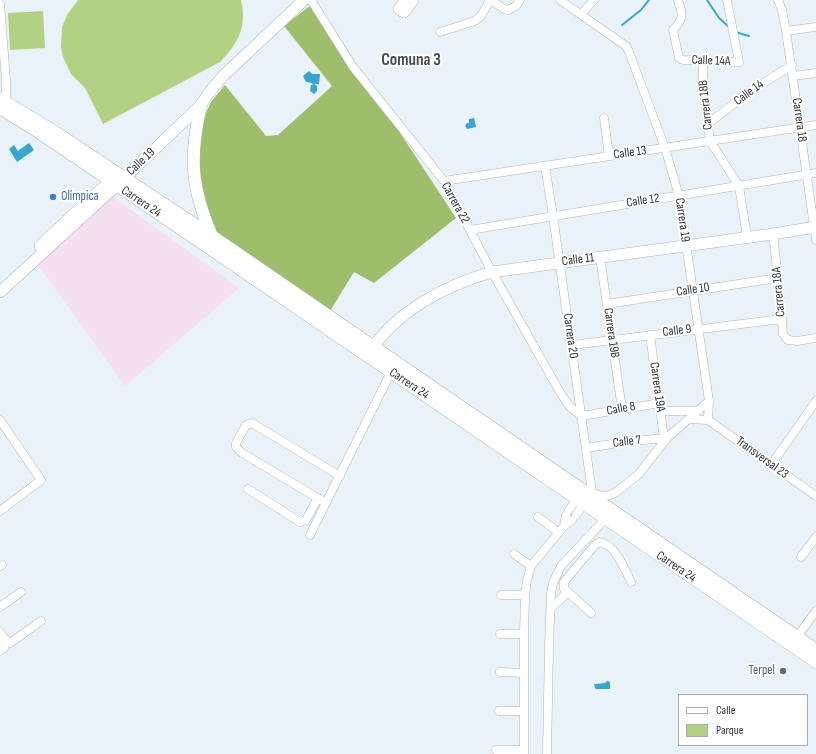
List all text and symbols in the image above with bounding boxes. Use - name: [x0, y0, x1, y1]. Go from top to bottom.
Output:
- district label: Comuna 3: [381, 51, 441, 71]
- street label: Calle 14A: [691, 53, 731, 69]
- street label: Calle 14: [731, 77, 767, 109]
- street label: Carrera 18B: [696, 79, 716, 131]
- street label: Carrera 18: [788, 97, 810, 143]
- street label: Calle 13: [612, 143, 648, 163]
- street label: Calle 19: [123, 145, 159, 179]
- street label: Carrera 22: [437, 180, 473, 226]
- street label: Carrera 24: [118, 183, 164, 221]
- place label: Olímpica: [61, 189, 98, 205]
- street label: Calle 12: [625, 191, 661, 211]
- marker: Olímpica: [48, 192, 58, 202]
- street label: Carrera 19: [671, 197, 693, 243]
- street label: Calle 11: [561, 250, 595, 270]
- street label: Carrera 18A: [769, 266, 789, 318]
- street label: Calle 10: [675, 280, 711, 300]
- street label: Carrera 19B: [600, 307, 622, 359]
- street label: Carrera 20: [559, 312, 581, 360]
- street label: Calle 9: [662, 321, 692, 341]
- street label: Carrera 19A: [646, 361, 668, 413]
- street label: Carrera 24: [386, 365, 432, 403]
- street label: Calle 8: [605, 399, 637, 419]
- street label: Calle 7: [612, 433, 642, 451]
- street label: Transversal 23: [732, 434, 792, 482]
- street label: Carrera 24: [653, 548, 699, 586]
- place label: Terpel: [749, 663, 775, 679]
- marker: Terpel: [778, 666, 788, 676]
- legend: [678, 694, 808, 746]
- text: Calle: [716, 703, 736, 718]
- text: Parque: [716, 723, 744, 738]

